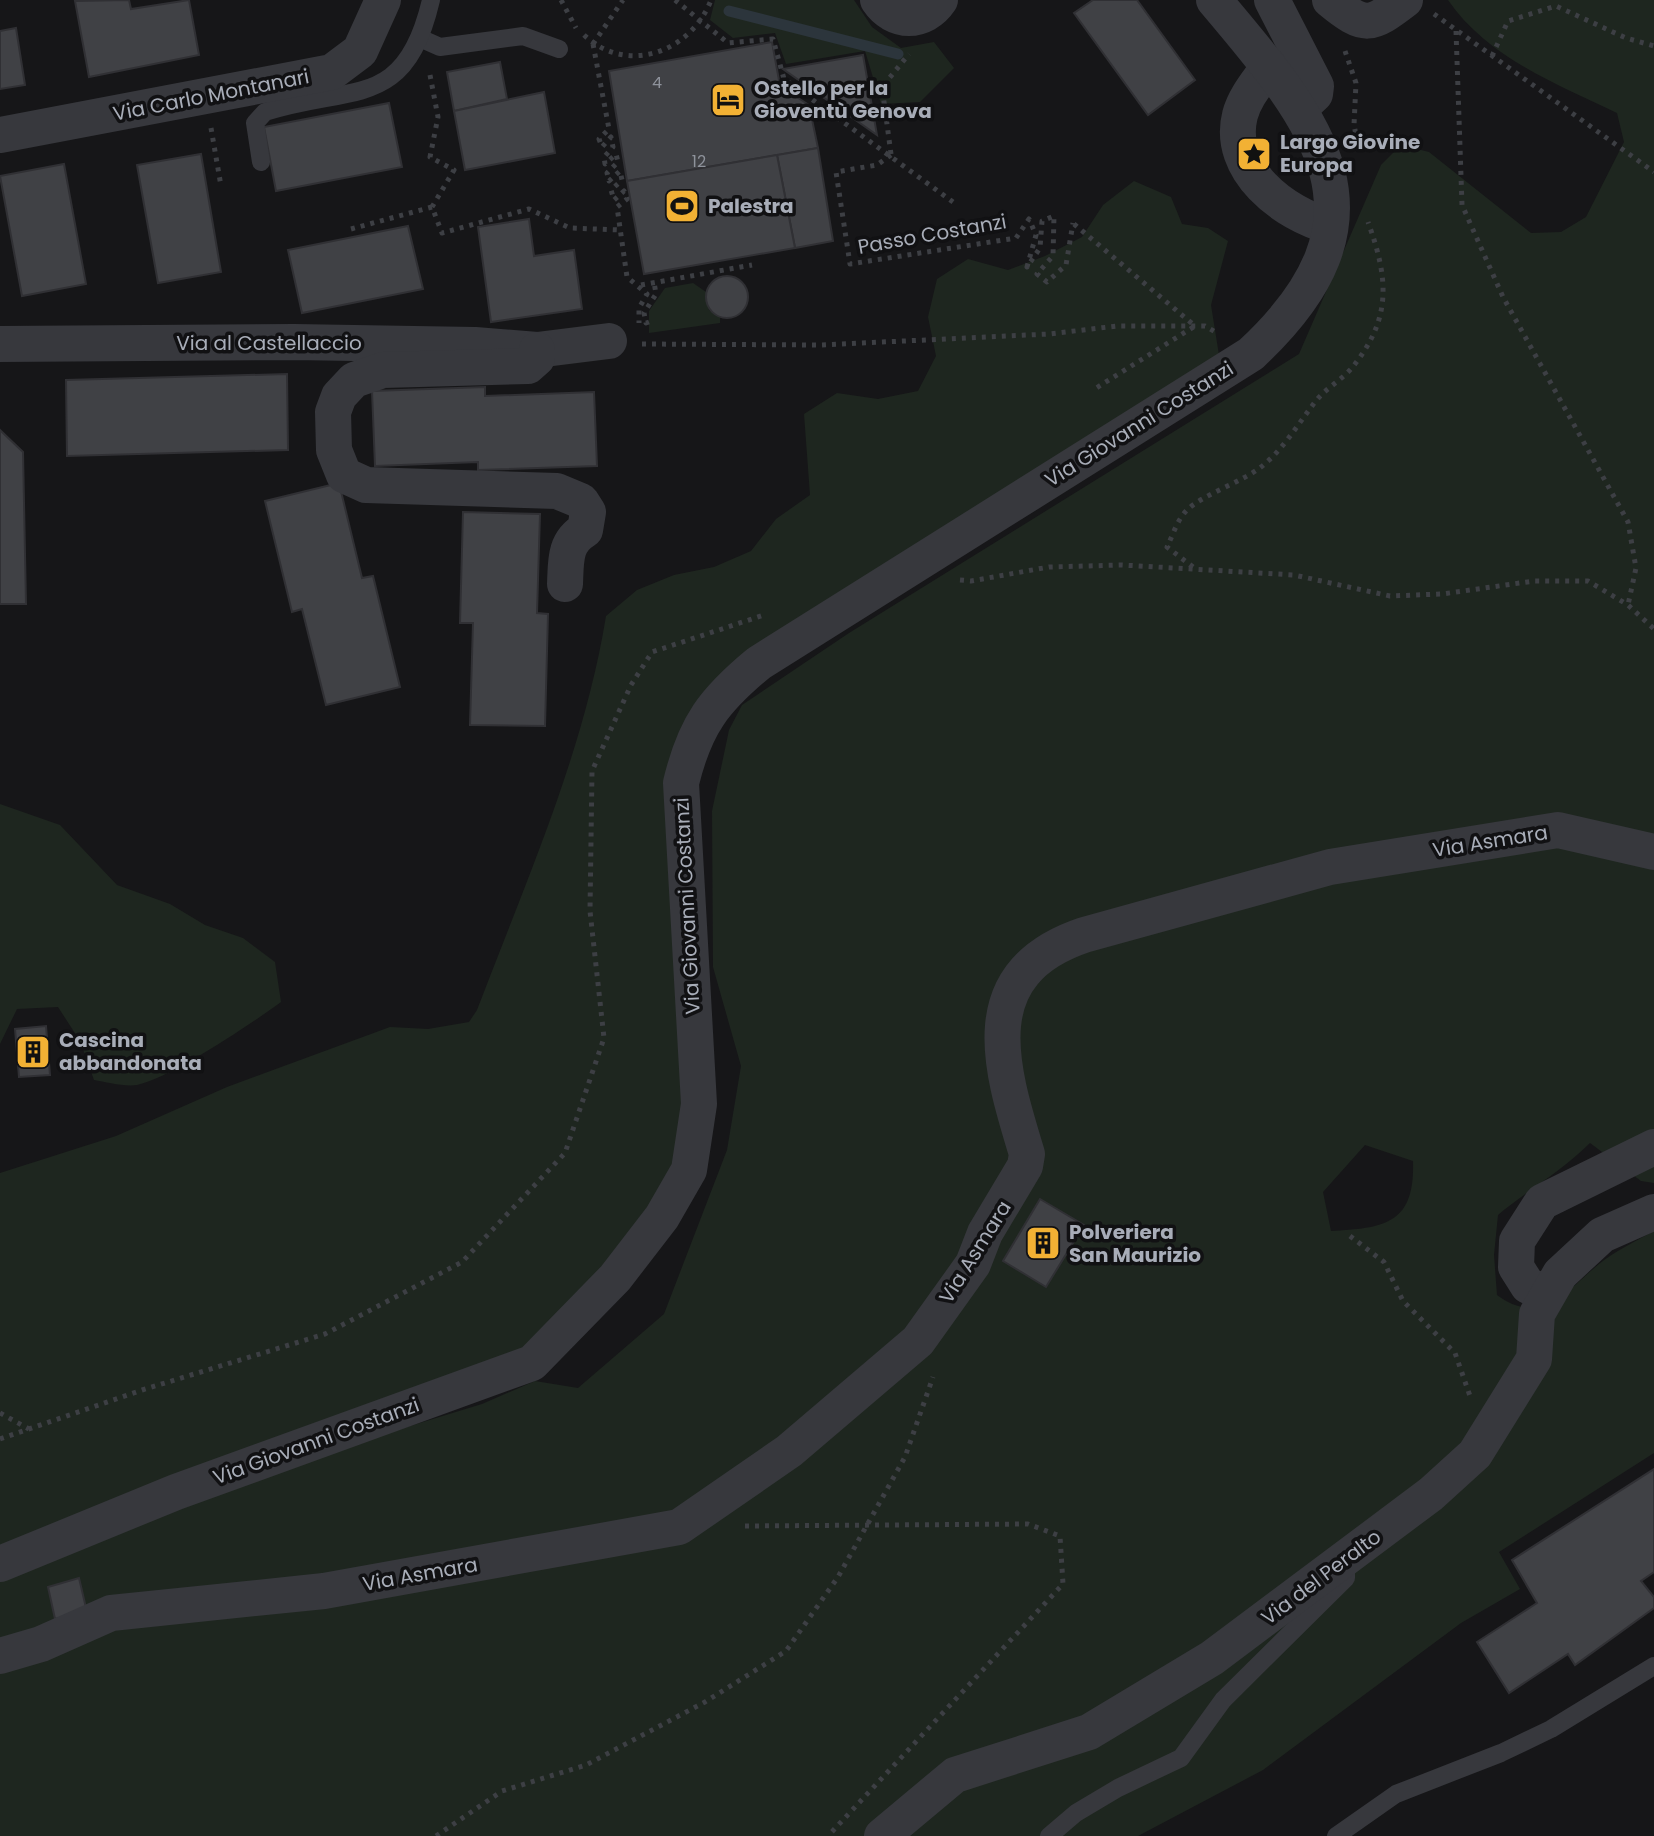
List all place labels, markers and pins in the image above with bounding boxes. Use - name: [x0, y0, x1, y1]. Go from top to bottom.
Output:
- place label: Ostello per la Gioventù Genova: [754, 74, 932, 125]
- hotel icon: Ostello per la Gioventù Genova: [709, 81, 747, 119]
- place label: Largo Giovine Europa: [1280, 128, 1420, 179]
- place icon: Largo Giovine Europa: [1235, 135, 1273, 173]
- sports icon: Palestra: [663, 187, 701, 225]
- place label: Palestra: [708, 192, 794, 220]
- place label: Cascina abbandonata: [59, 1026, 202, 1077]
- building icon: Cascina abbandonata: [14, 1033, 52, 1071]
- place label: Polveriera San Maurizio: [1069, 1218, 1201, 1269]
- building icon: Polveriera San Maurizio: [1024, 1224, 1062, 1262]

